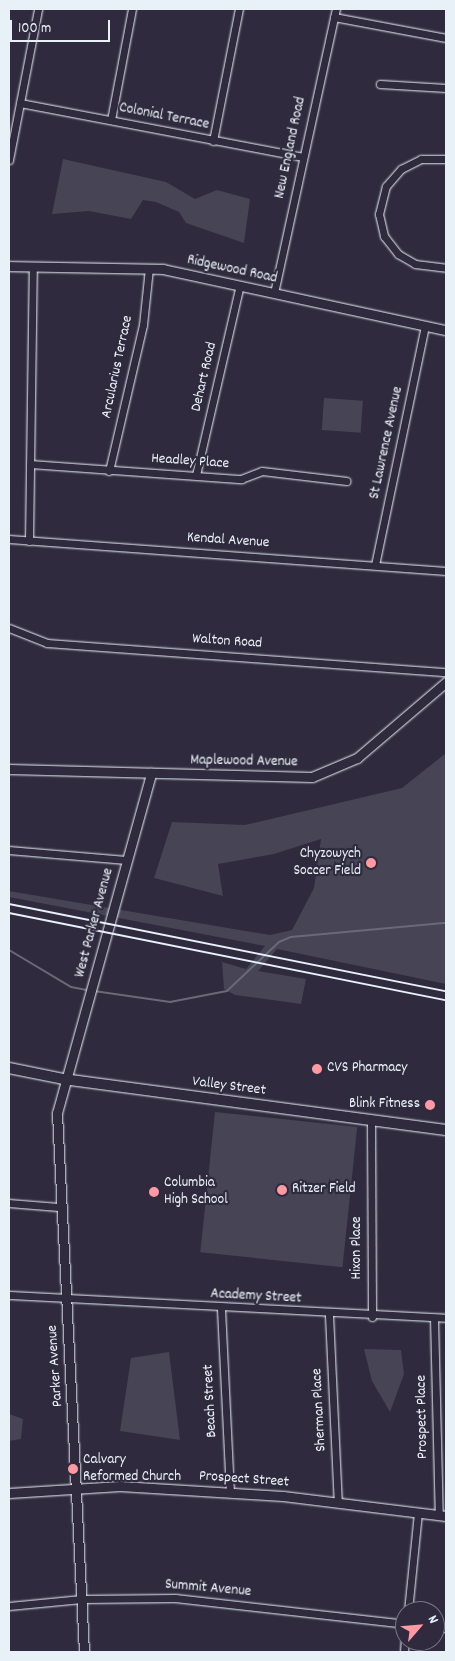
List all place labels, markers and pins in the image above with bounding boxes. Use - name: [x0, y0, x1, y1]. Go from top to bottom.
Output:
- place label: Chyzowych Soccer Field: [293, 845, 361, 880]
- marker: Chyzowych Soccer Field: [365, 857, 377, 869]
- place label: CVS Pharmacy: [327, 1060, 407, 1078]
- marker: CVS Pharmacy: [311, 1063, 323, 1075]
- place label: Blink Fitness: [349, 1096, 420, 1114]
- marker: Blink Fitness: [424, 1099, 436, 1111]
- place label: Columbia High School: [164, 1174, 228, 1209]
- place label: Ritzer Field: [292, 1181, 356, 1199]
- marker: Ritzer Field: [276, 1184, 288, 1196]
- marker: Columbia High School: [148, 1186, 160, 1198]
- place label: Calvary Reformed Church: [83, 1451, 181, 1486]
- marker: Calvary Reformed Church: [67, 1463, 79, 1475]

